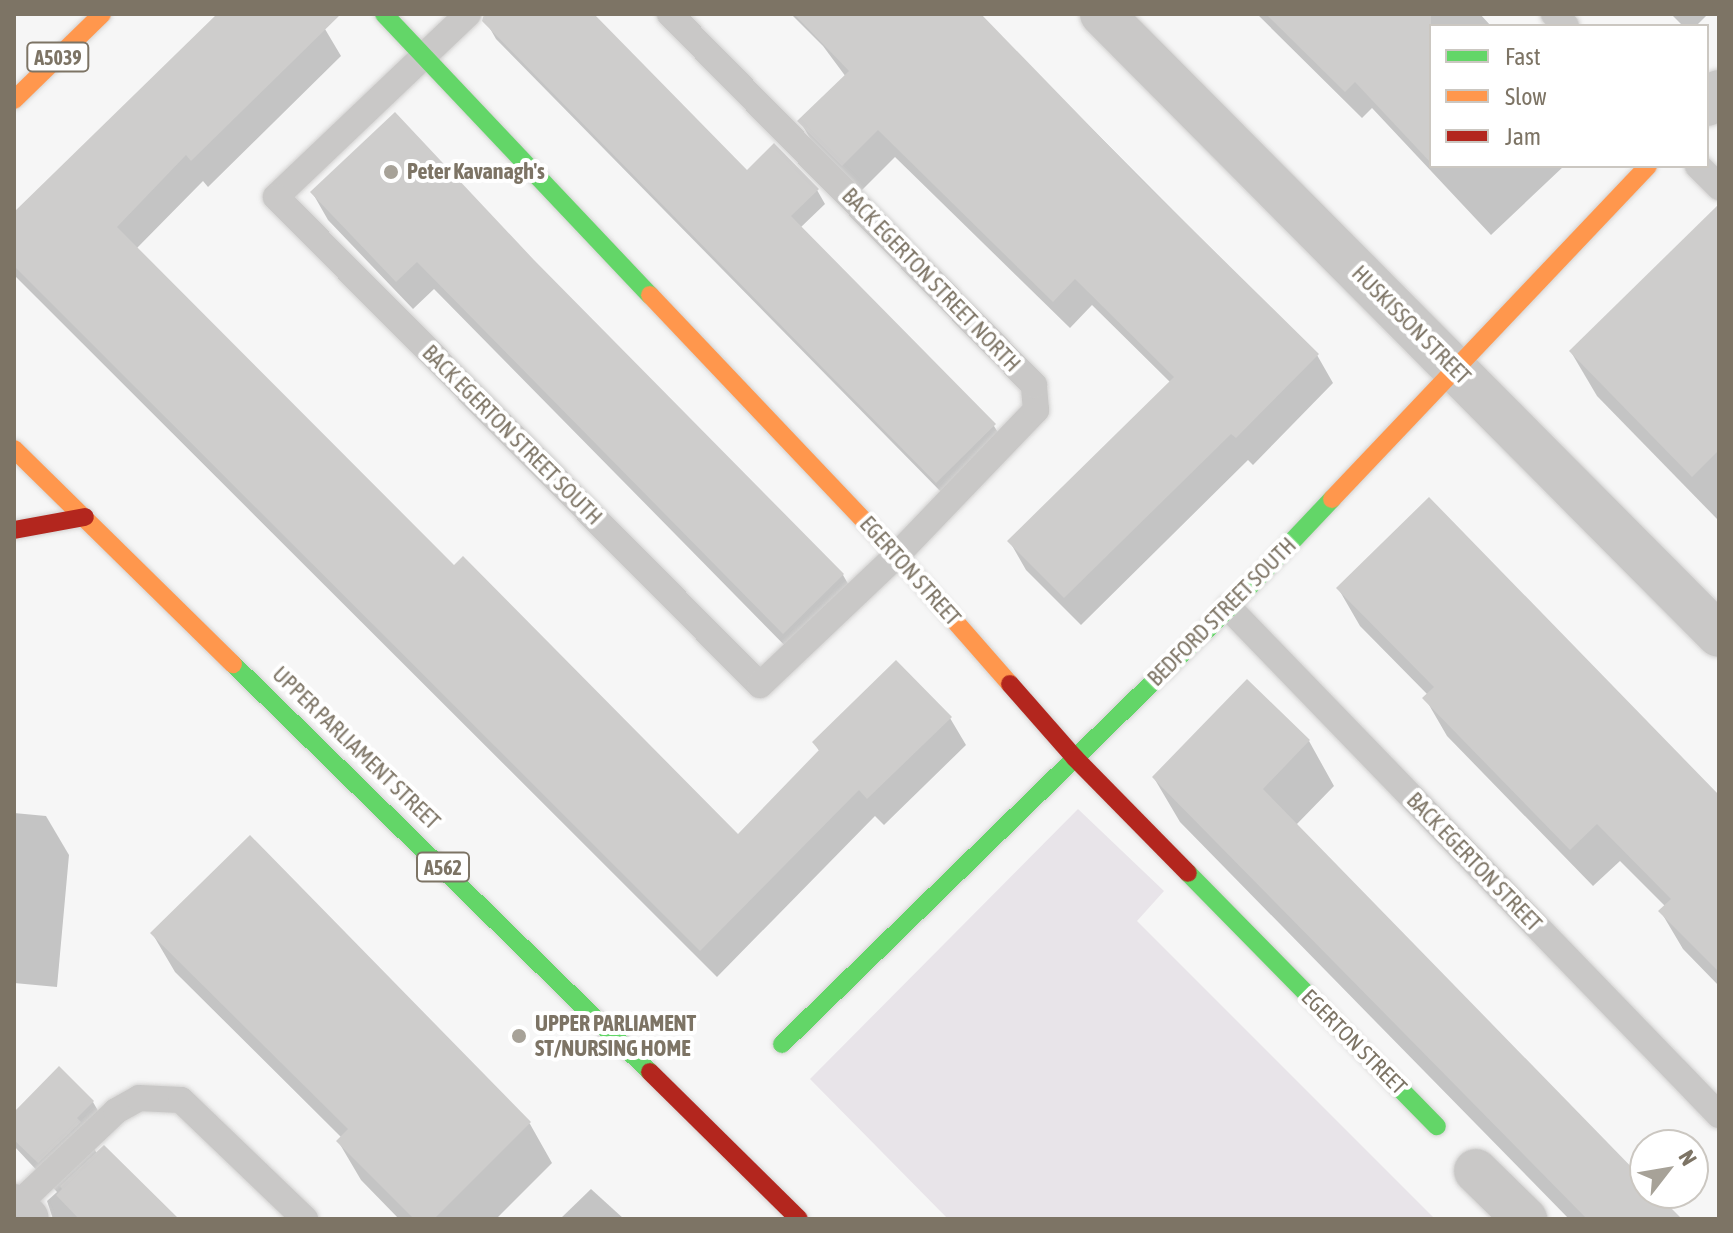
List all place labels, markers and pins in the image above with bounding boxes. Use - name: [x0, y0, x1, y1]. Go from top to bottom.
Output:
- place label: Peter Kavanagh's: [407, 159, 545, 185]
- marker: Peter Kavanagh's: [382, 163, 400, 181]
- place label: UPPER PARLIAMENT ST/NURSING HOME: [535, 1010, 696, 1062]
- marker: UPPER PARLIAMENT ST/NURSING HOME: [510, 1027, 528, 1045]

